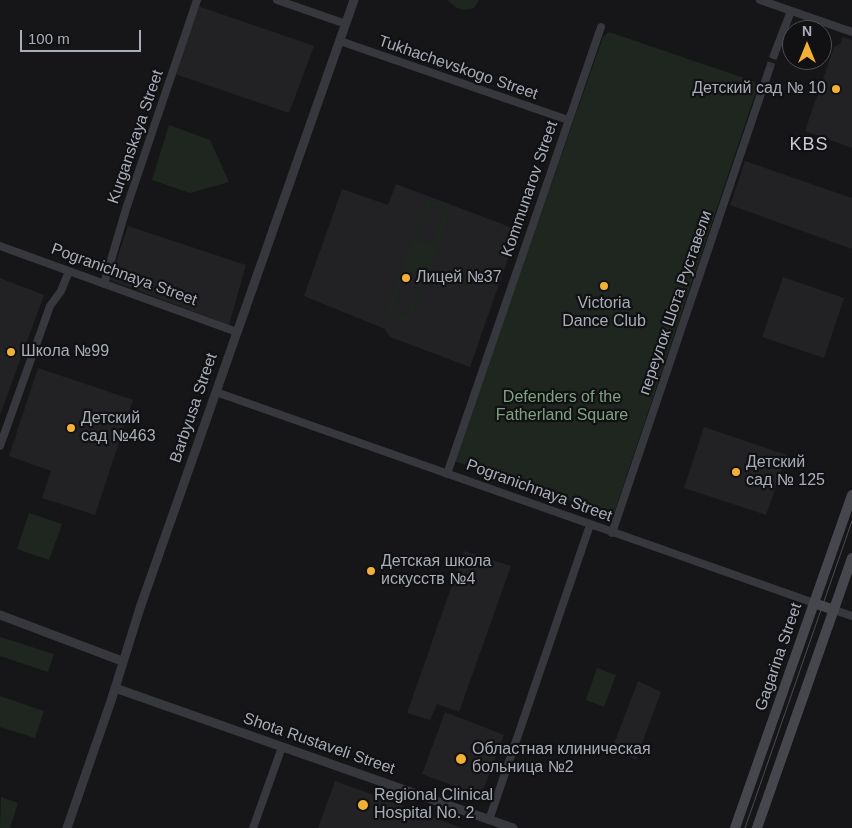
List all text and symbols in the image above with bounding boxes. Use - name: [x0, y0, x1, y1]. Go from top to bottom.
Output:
- scale bar: [22, 20, 144, 52]
- north arrow: [782, 20, 832, 70]
- text: N: [802, 23, 812, 39]
- text: 100 m: [28, 30, 70, 47]
- street label: Tukhachevskogo Street: [376, 32, 540, 104]
- street label: Kurganskaya Street: [104, 67, 168, 207]
- place label: Детский сад № 10: [692, 79, 826, 99]
- marker: Детский сад № 10: [830, 83, 842, 95]
- street label: Kommunarov Street: [498, 119, 562, 259]
- district label: KBS: [789, 134, 829, 156]
- street label: переулок Шота Руставели: [635, 208, 717, 398]
- street label: Pogranichnaya Street: [48, 240, 200, 310]
- place label: Лицей №37: [416, 268, 502, 288]
- marker: Лицей №37: [400, 272, 412, 284]
- marker: Victoria Dance Club: [598, 280, 610, 292]
- place label: Victoria Dance Club: [562, 294, 646, 332]
- place label: Школа №99: [21, 342, 109, 362]
- marker: Школа №99: [5, 346, 17, 358]
- street label: Barbyusa Street: [166, 351, 222, 465]
- park label: Defenders of the Fatherland Square: [496, 388, 628, 426]
- place label: Детский сад №463: [81, 409, 156, 447]
- marker: Детский сад №463: [65, 422, 77, 434]
- place label: Детский сад № 125: [746, 453, 825, 491]
- street label: Pogranichnaya Street: [463, 456, 615, 526]
- marker: Детский сад № 125: [730, 466, 742, 478]
- place label: Детская школа искусств №4: [381, 552, 492, 590]
- marker: Детская школа искусств №4: [365, 565, 377, 577]
- street label: Gagarina Street: [752, 600, 806, 714]
- street label: Shota Rustaveli Street: [241, 709, 397, 779]
- place label: Областная клиническая больница №2: [472, 740, 651, 778]
- marker: Областная клиническая больница №2: [454, 752, 468, 766]
- place label: Regional Clinical Hospital No. 2: [374, 786, 493, 824]
- marker: Regional Clinical Hospital No. 2: [356, 798, 370, 812]

